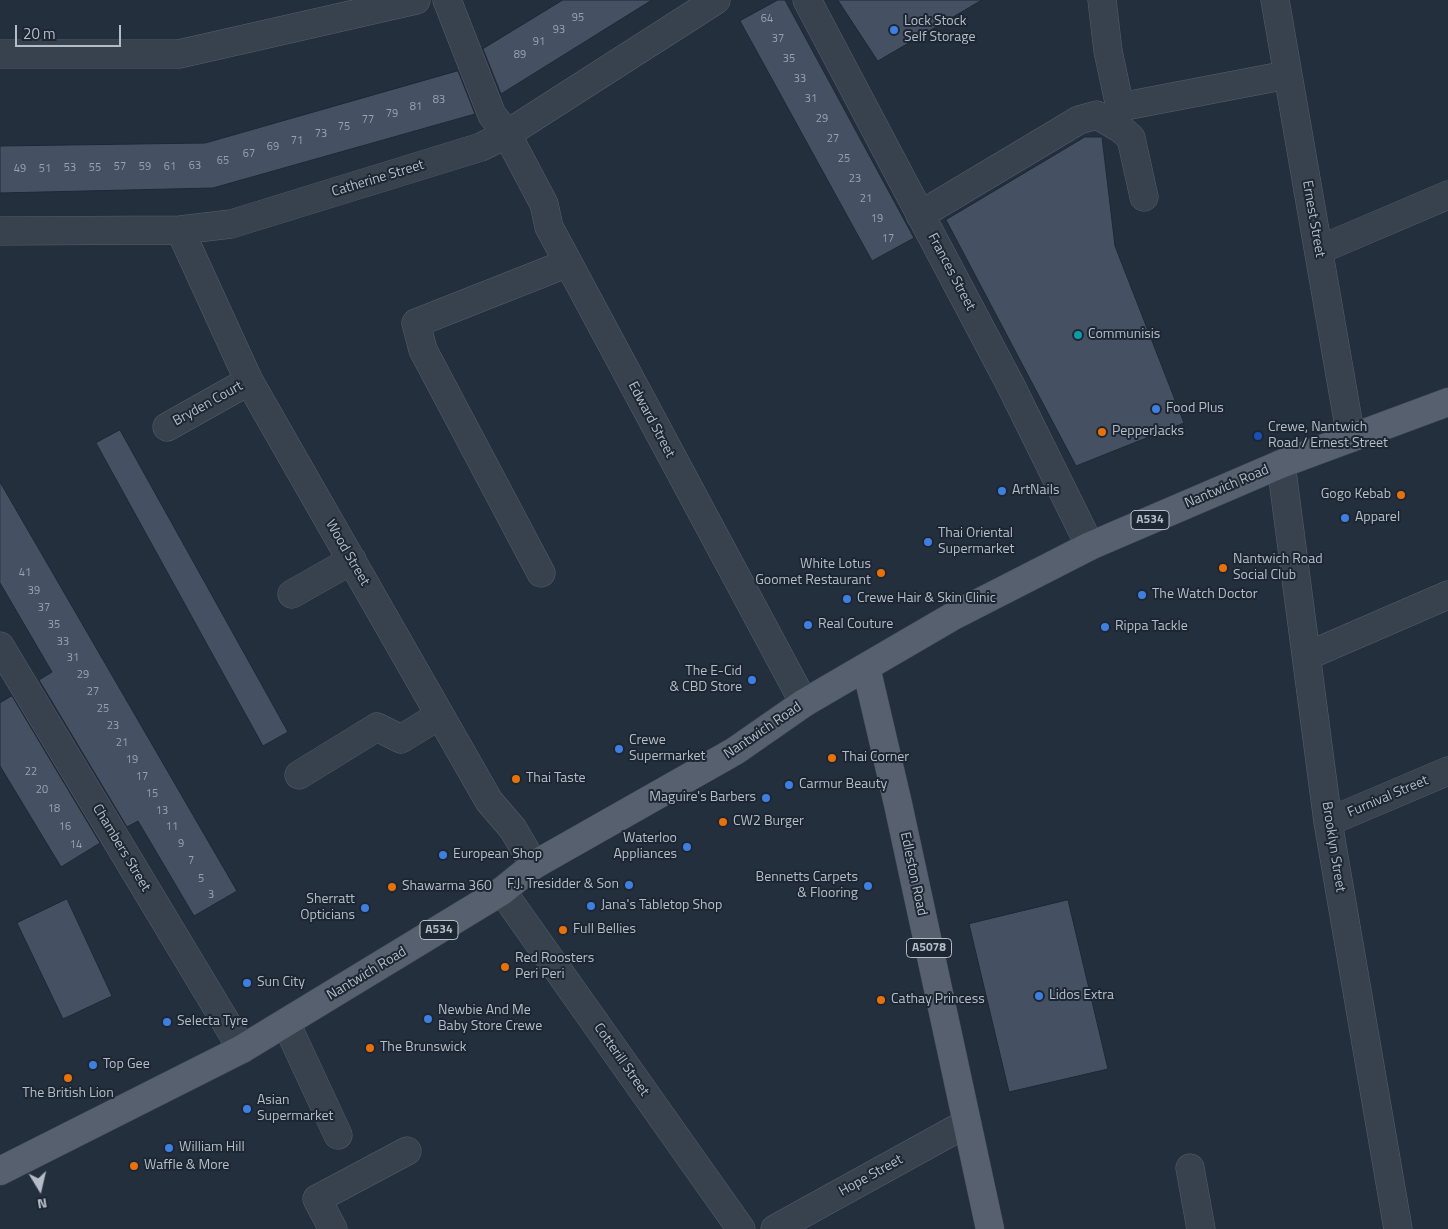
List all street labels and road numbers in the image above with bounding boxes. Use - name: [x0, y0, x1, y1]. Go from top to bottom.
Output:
- street label: Catherine Street: [330, 157, 426, 201]
- street label: Ernest Street: [1298, 179, 1328, 259]
- street label: Frances Street: [924, 230, 978, 314]
- street label: Bryden Court: [170, 378, 246, 430]
- street label: Edward Street: [624, 379, 678, 461]
- street label: Nantwich Road: [1182, 462, 1272, 512]
- road number: A534: [1131, 510, 1169, 530]
- street label: Wood Street: [321, 517, 373, 589]
- street label: Nantwich Road: [721, 699, 805, 763]
- street label: Furnival Street: [1345, 772, 1431, 822]
- street label: Brooklyn Street: [1318, 800, 1348, 894]
- street label: Chambers Street: [88, 801, 154, 895]
- street label: Edleston Road: [896, 831, 930, 917]
- road number: A534: [420, 920, 458, 940]
- road number: A5078: [906, 938, 952, 958]
- street label: Nantwich Road: [324, 944, 410, 1004]
- street label: Cotterill Street: [590, 1020, 652, 1100]
- street label: Hope Street: [836, 1152, 906, 1200]

